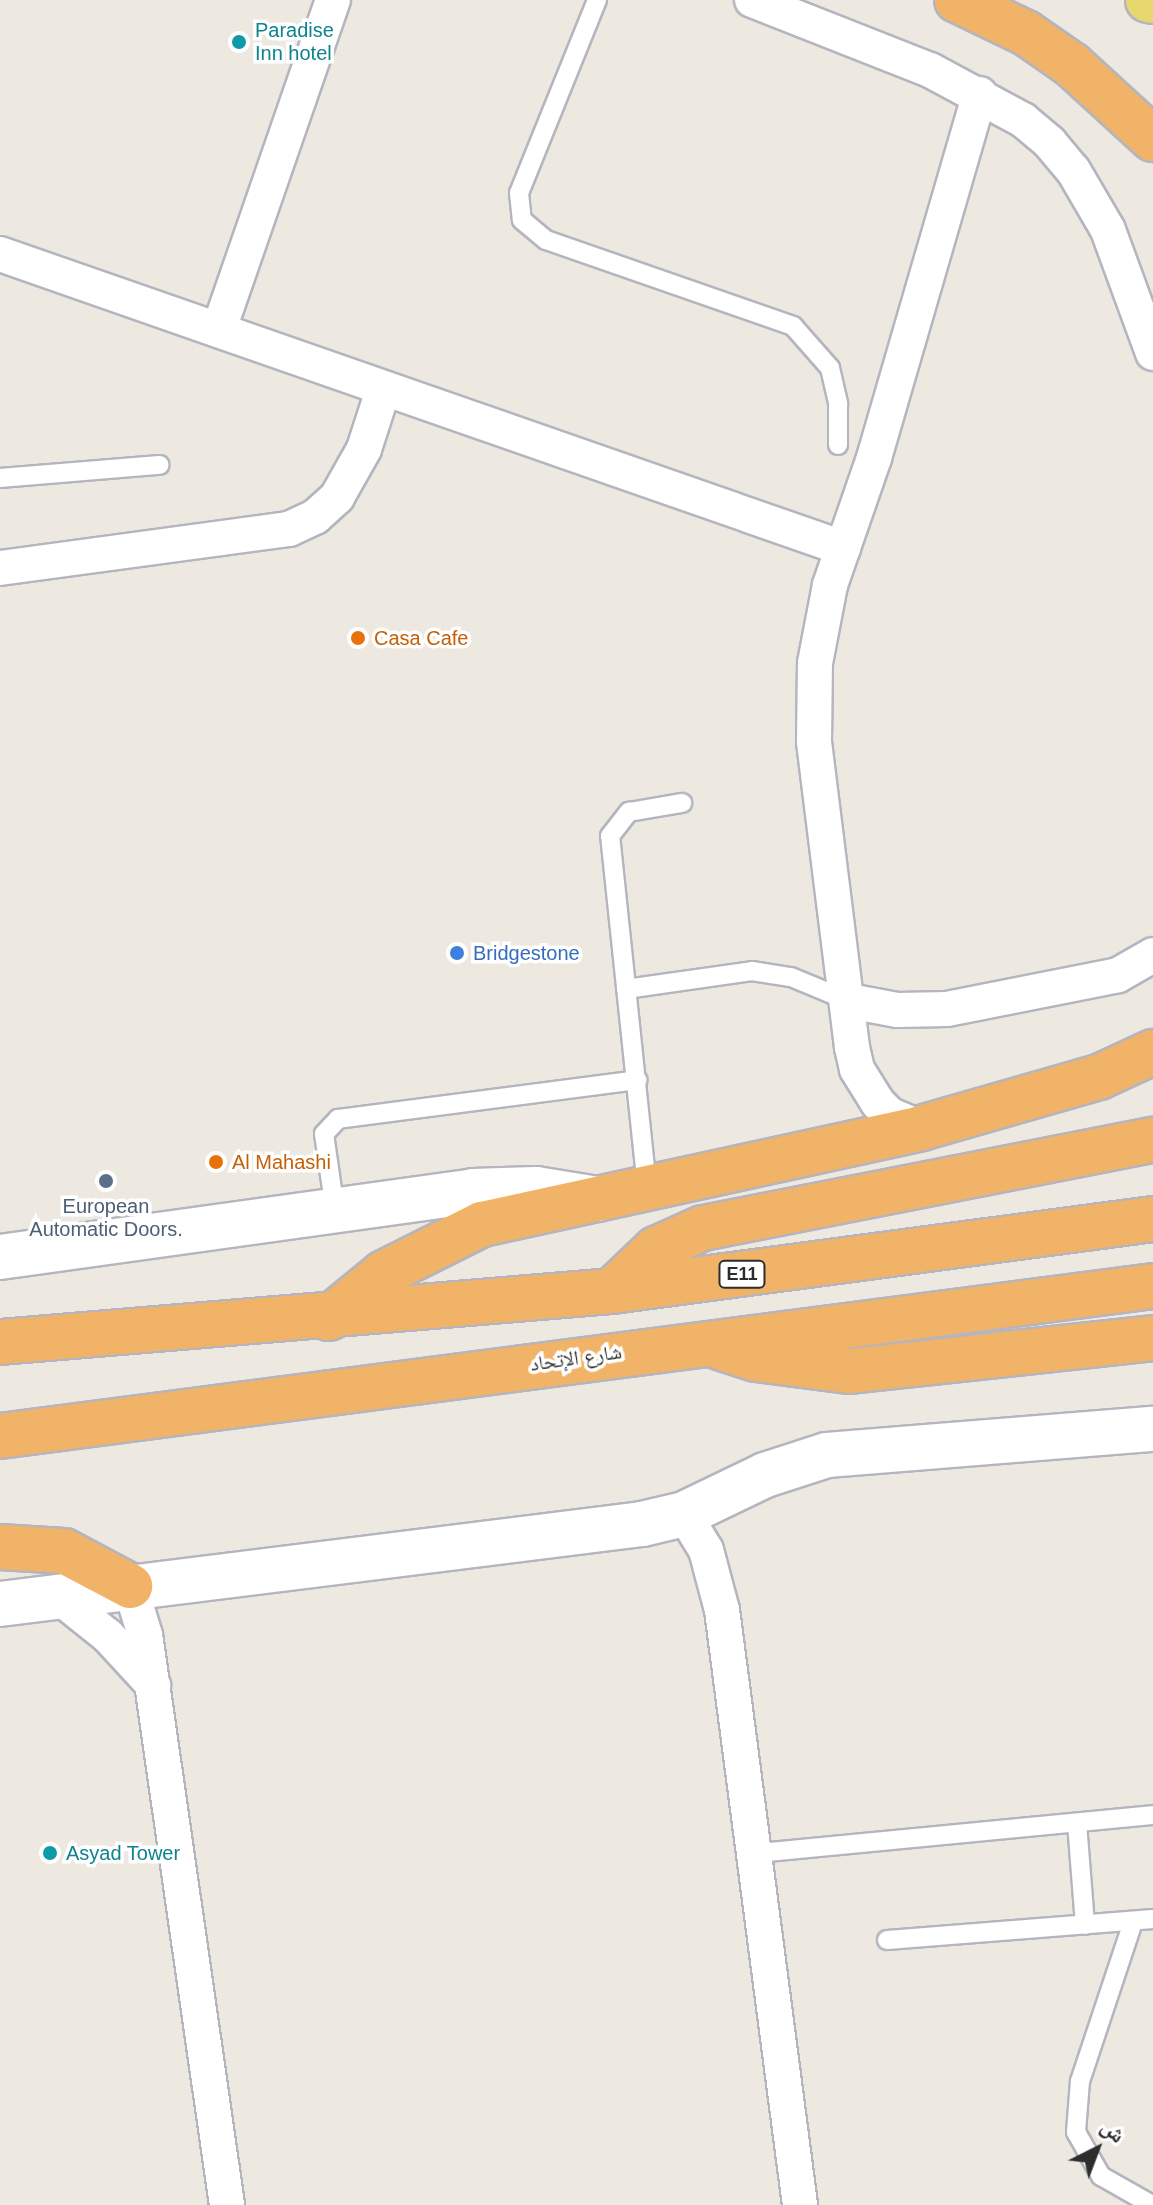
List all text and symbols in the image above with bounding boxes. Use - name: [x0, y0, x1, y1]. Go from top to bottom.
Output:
- place label: Paradise Inn hotel: [255, 18, 334, 65]
- marker: Paradise Inn hotel: [230, 33, 248, 51]
- place label: Casa Cafe: [374, 626, 468, 650]
- marker: Casa Cafe: [349, 629, 367, 647]
- place label: Bridgestone: [473, 941, 580, 965]
- marker: Bridgestone: [448, 944, 466, 962]
- place label: Al Mahashi: [232, 1150, 331, 1174]
- marker: Al Mahashi: [207, 1153, 225, 1171]
- marker: European Automatic Doors.: [97, 1172, 115, 1190]
- place label: European Automatic Doors.: [29, 1194, 183, 1241]
- road number: E11: [718, 1260, 766, 1288]
- street label: شارع الإتحاد: [529, 1340, 623, 1376]
- place label: Asyad Tower: [66, 1841, 180, 1865]
- marker: Asyad Tower: [41, 1844, 59, 1862]
- north arrow: [1057, 2109, 1137, 2189]
- text: ش: [1096, 2114, 1130, 2148]

